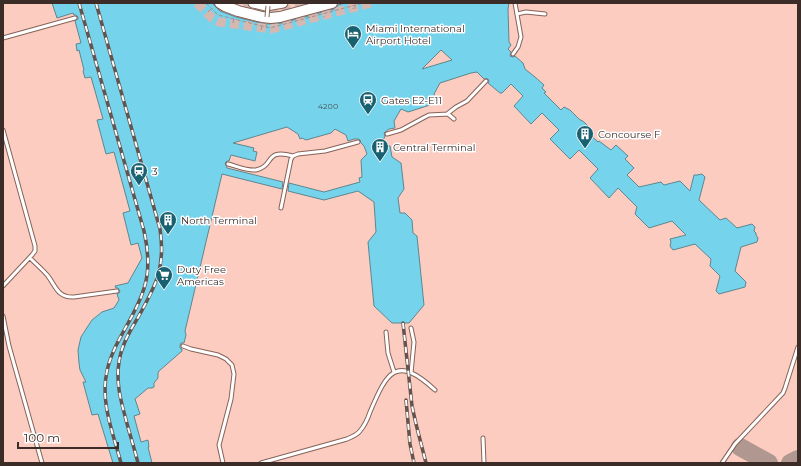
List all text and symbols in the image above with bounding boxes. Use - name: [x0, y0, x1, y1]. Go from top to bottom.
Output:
- place label: Miami International Airport Hotel: [366, 22, 465, 47]
- hotel icon: Miami International Airport Hotel: [343, 24, 363, 49]
- station icon: Gates E2-E11: [358, 90, 378, 115]
- place label: Gates E2-E11: [381, 94, 442, 107]
- house number: 4200: [318, 101, 338, 111]
- building icon: Concourse F: [575, 124, 595, 149]
- place label: Concourse F: [598, 128, 660, 141]
- building icon: Central Terminal: [370, 137, 390, 162]
- place label: Central Terminal: [393, 141, 475, 154]
- station icon: 3: [129, 161, 149, 186]
- place label: 3: [152, 165, 158, 178]
- building icon: North Terminal: [158, 210, 178, 235]
- place label: North Terminal: [181, 214, 257, 227]
- place label: Duty Free Americas: [177, 263, 226, 288]
- supermarket icon: Duty Free Americas: [154, 265, 174, 290]
- scale bar: [18, 424, 118, 450]
- text: 100 m: [24, 430, 60, 445]

